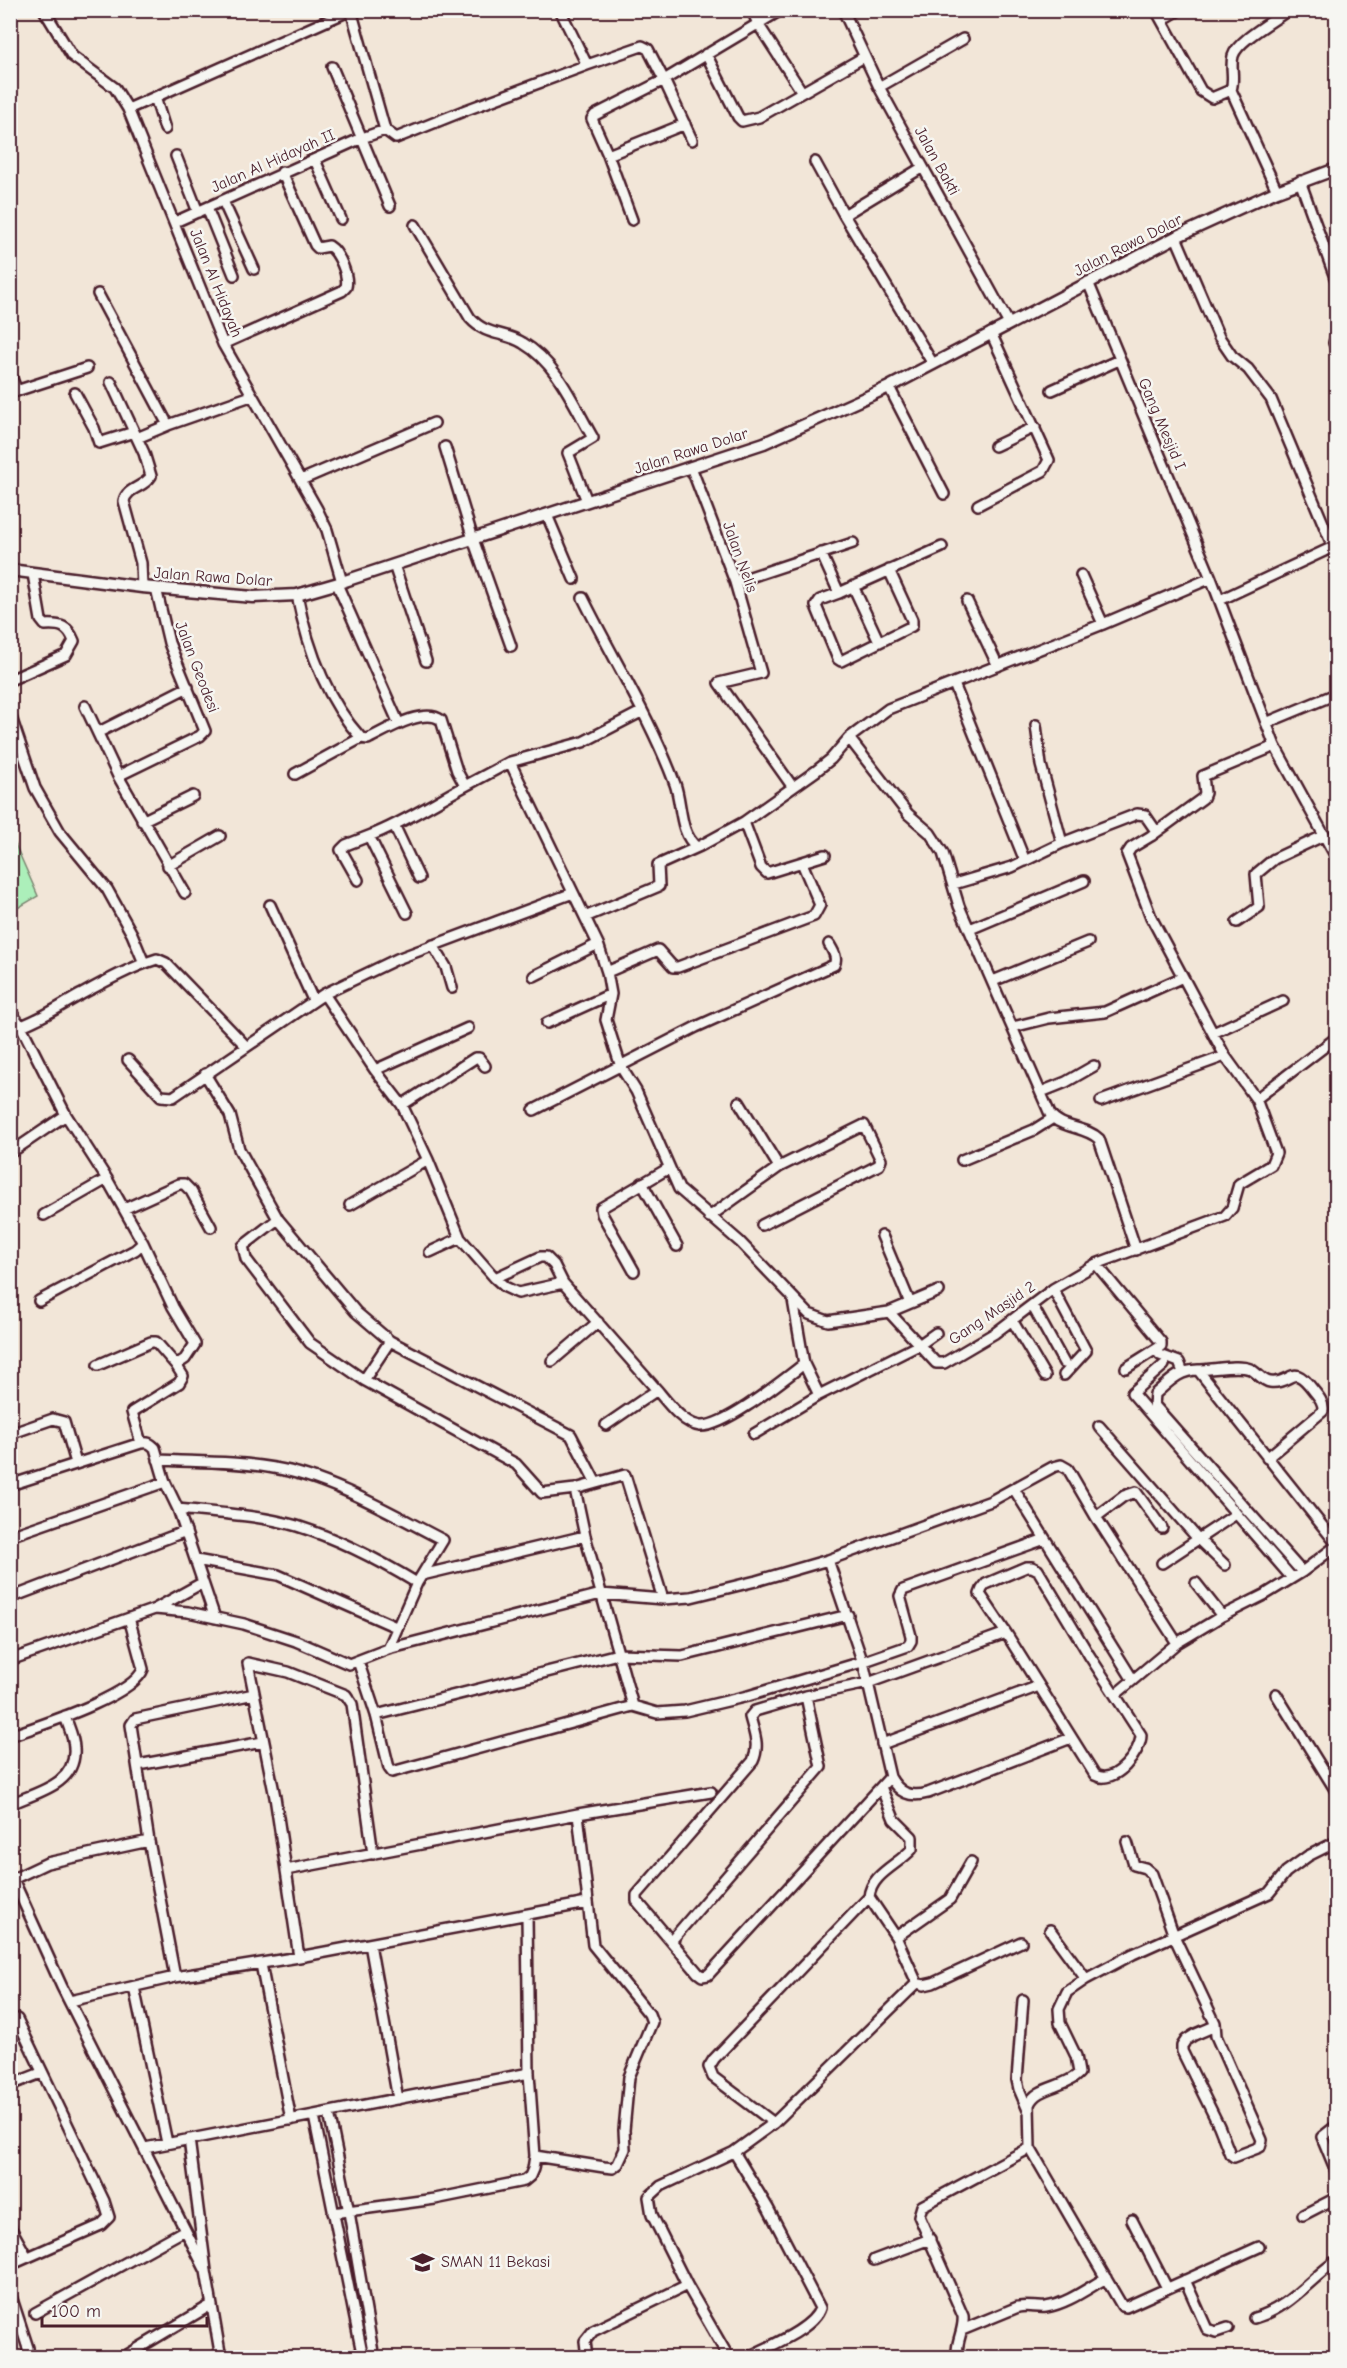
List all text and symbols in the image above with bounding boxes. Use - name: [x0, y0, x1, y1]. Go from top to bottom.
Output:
- street label: Jalan Bakti: [911, 124, 963, 198]
- street label: Jalan Al Hidayah II: [208, 126, 338, 196]
- street label: Jalan Rawa Dolar: [1071, 210, 1186, 280]
- street label: Jalan Al Hidayah: [186, 226, 246, 340]
- street label: Gang Mesjid I: [1135, 375, 1189, 473]
- street label: Jalan Rawa Dolar: [632, 424, 751, 478]
- street label: Jalan Nelis: [719, 519, 761, 595]
- street label: Jalan Rawa Dolar: [153, 564, 273, 590]
- street label: Jalan Geodesi: [171, 619, 223, 715]
- street label: Gang Masjid 2: [945, 1277, 1039, 1349]
- school or university icon: SMAN 11 Bekasi: [410, 2249, 436, 2275]
- place label: SMAN 11 Bekasi: [441, 2253, 550, 2271]
- scale bar: [42, 2290, 207, 2328]
- text: 100 m: [51, 2301, 101, 2322]

